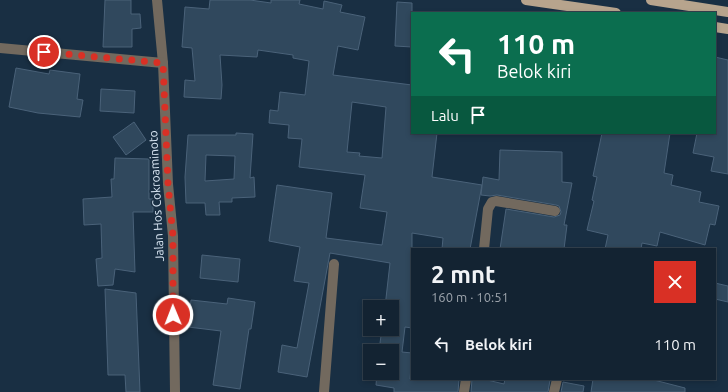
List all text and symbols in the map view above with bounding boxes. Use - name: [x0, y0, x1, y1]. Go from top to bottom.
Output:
- icon: left: [431, 28, 483, 80]
- text: 110 m: [497, 28, 575, 59]
- pin: [27, 35, 61, 69]
- icon: arrive: [33, 41, 55, 63]
- text: Belok kiri: [497, 61, 571, 81]
- icon: arrive: [467, 104, 489, 126]
- text: Lalu: [431, 107, 459, 124]
- street label: Jalan Hos Cokroaminoto: [146, 130, 166, 262]
- text: 2 mnt: [431, 261, 495, 288]
- button: close: [654, 261, 696, 303]
- text: 160 m · 10:51: [431, 290, 509, 304]
- position arrow: [152, 294, 194, 336]
- map controls: [363, 300, 399, 380]
- button: +: [363, 300, 399, 336]
- icon: left: [431, 333, 453, 355]
- text: Belok kiri: [465, 336, 532, 353]
- text: 110 m: [654, 336, 696, 353]
- button: −: [363, 344, 399, 380]

